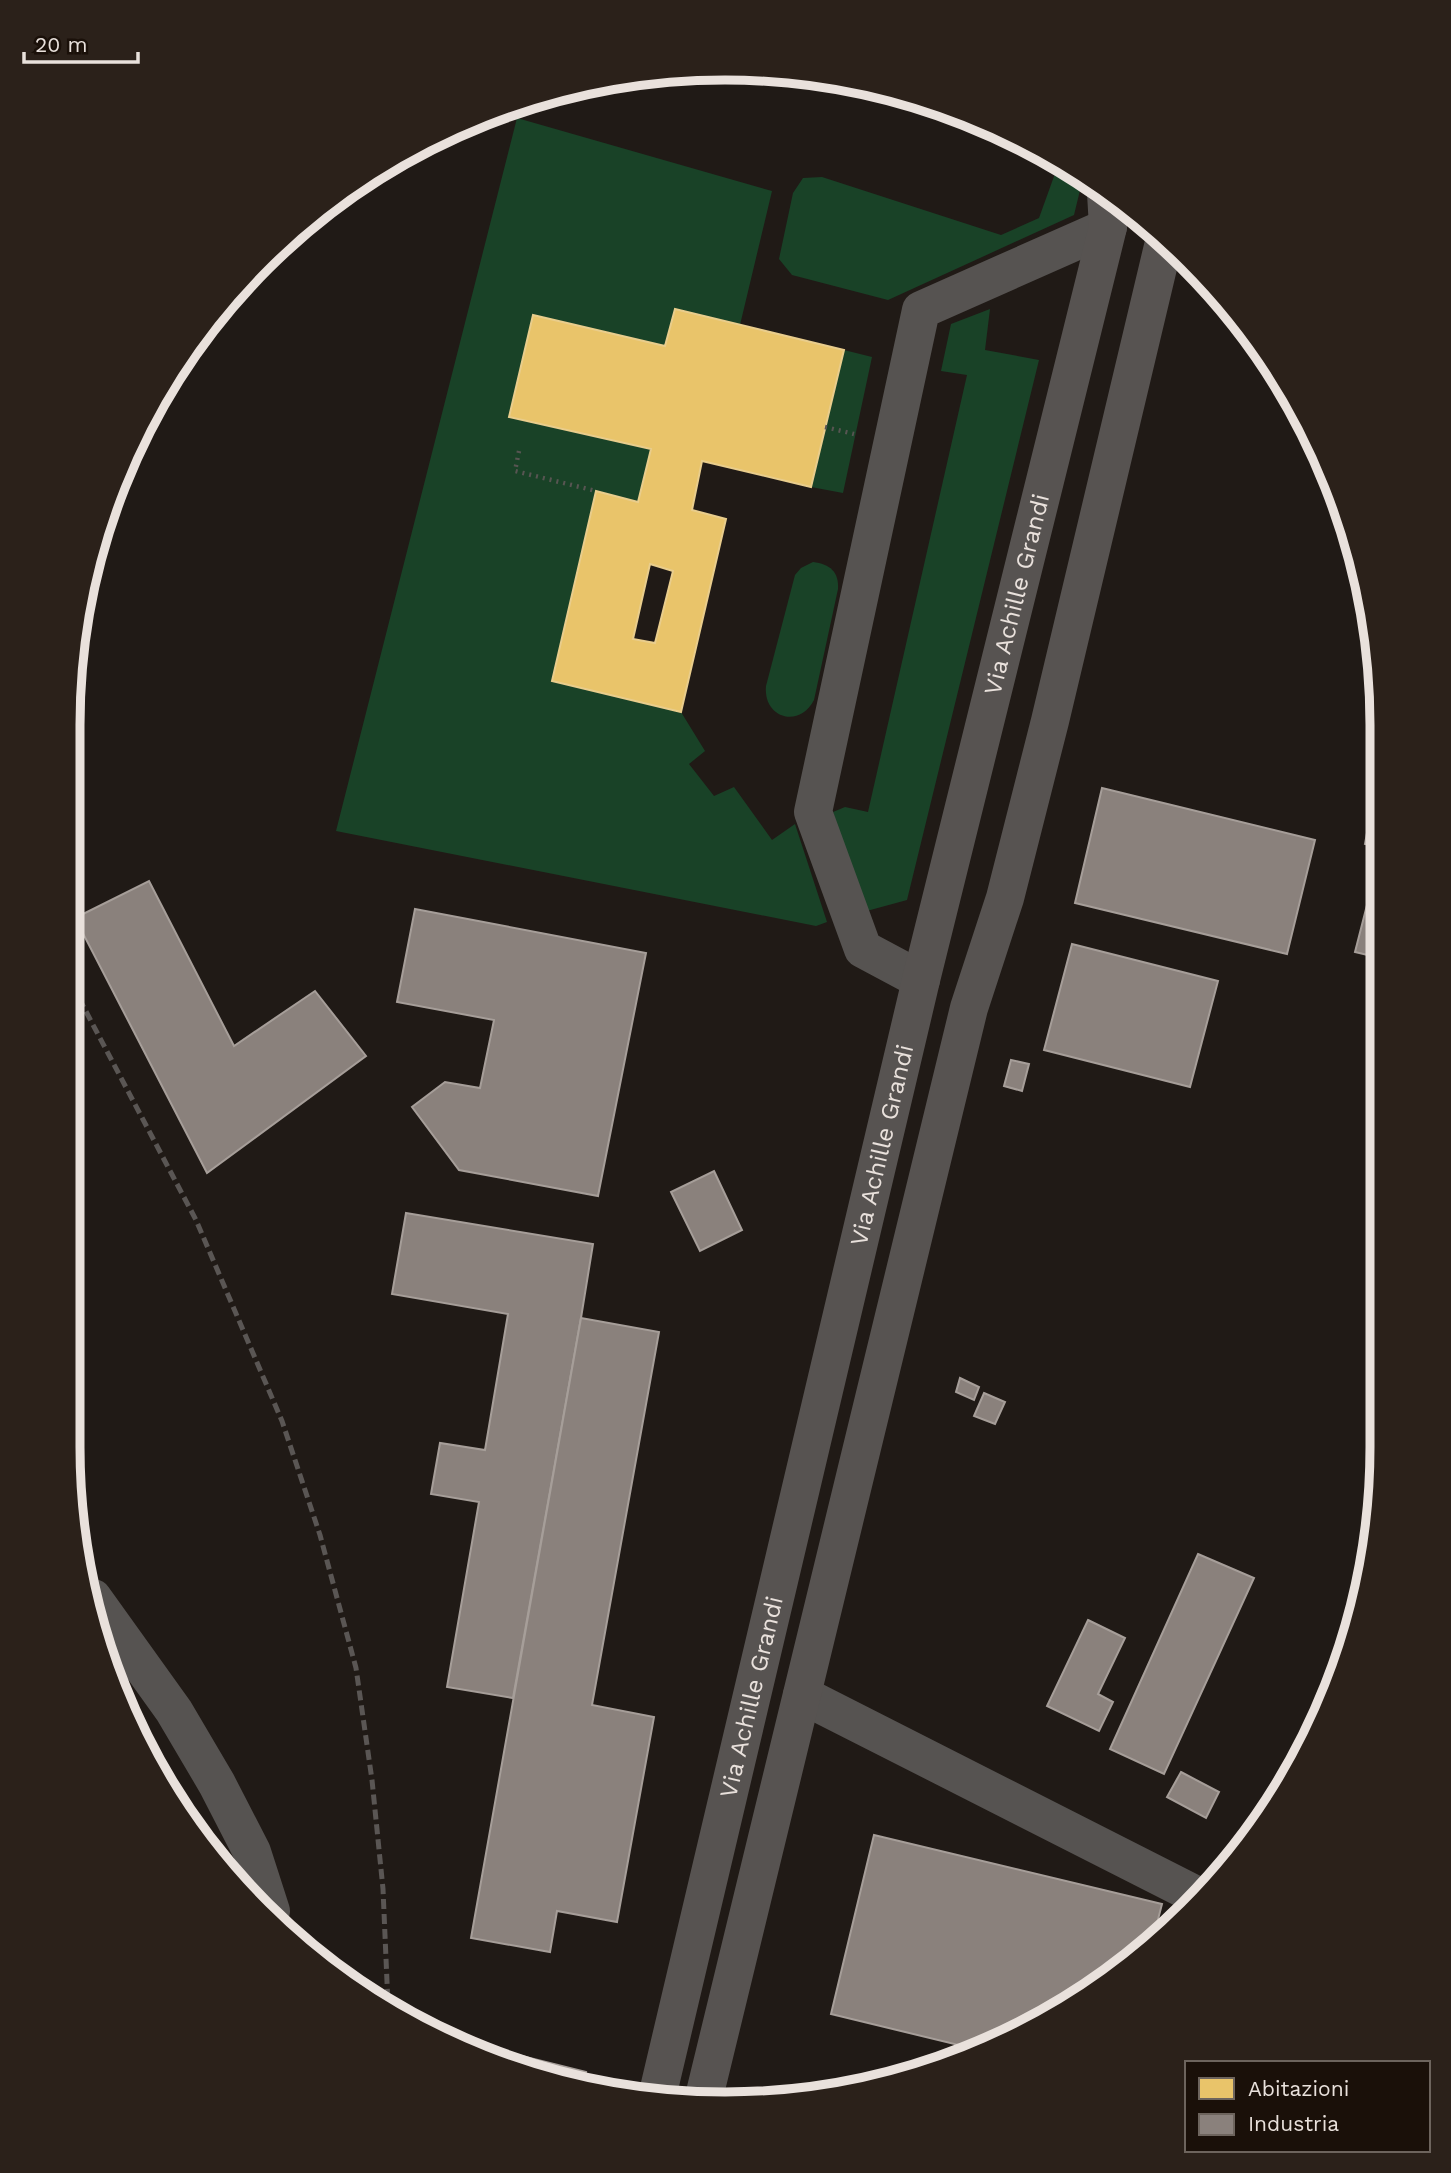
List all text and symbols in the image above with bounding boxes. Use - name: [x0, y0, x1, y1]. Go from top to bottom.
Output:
- scale bar: [24, 21, 138, 65]
- text: 20 m: [35, 32, 87, 57]
- street label: Via Achille Grandi: [978, 491, 1055, 698]
- street label: Via Achille Grandi: [845, 1042, 919, 1249]
- street label: Via Achille Grandi: [714, 1594, 789, 1801]
- legend: [1185, 2061, 1430, 2152]
- text: Abitazioni: [1248, 2076, 1349, 2101]
- text: Industria: [1248, 2111, 1339, 2136]

